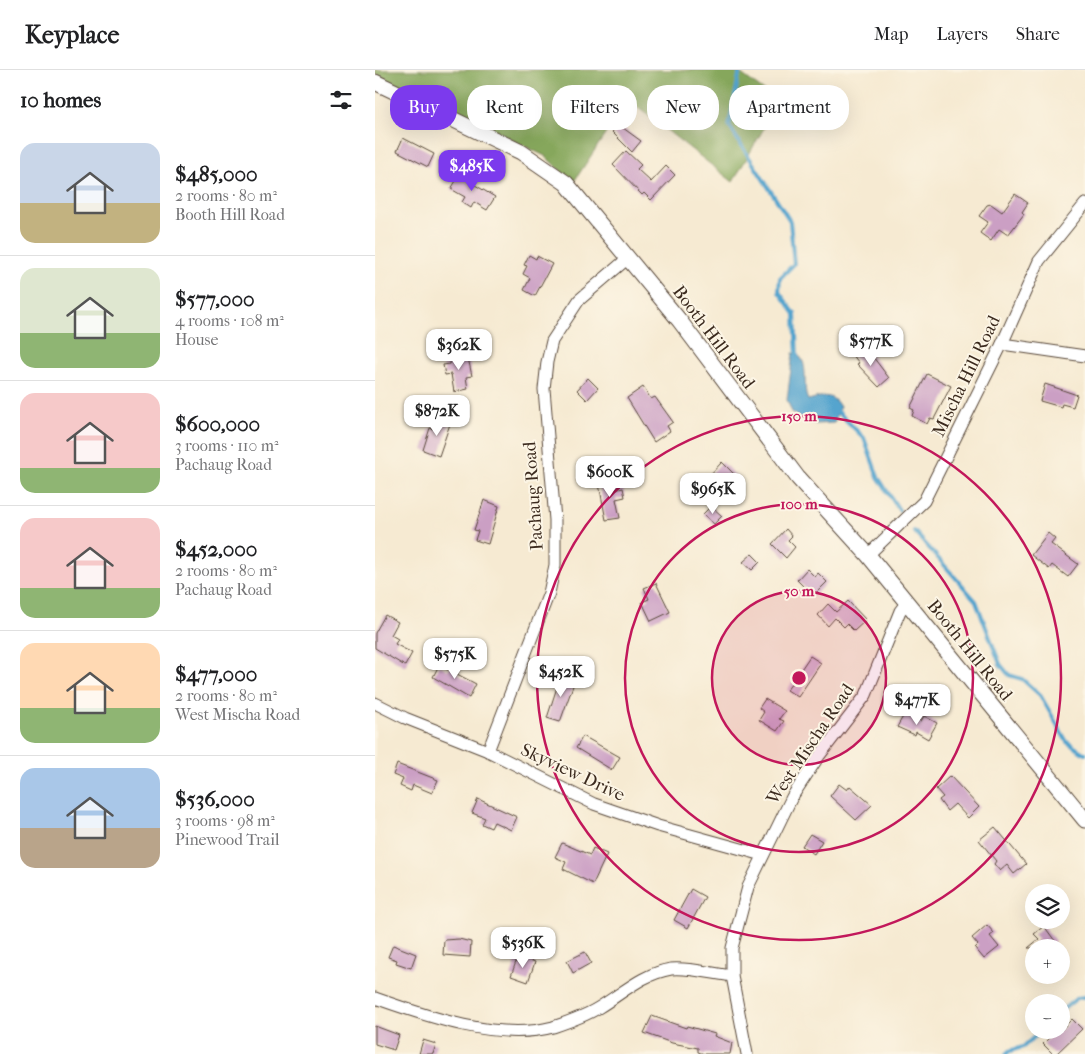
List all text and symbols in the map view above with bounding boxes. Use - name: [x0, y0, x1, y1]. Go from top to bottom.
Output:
- text: Keyplace: [25, 21, 119, 49]
- text: Map: [874, 24, 908, 45]
- text: Layers: [936, 24, 988, 45]
- text: Share: [1016, 24, 1060, 45]
- chip: Buy: [390, 85, 457, 130]
- chip: Rent: [467, 85, 542, 130]
- chip: Filters: [552, 85, 637, 130]
- chip: New: [647, 85, 719, 130]
- chip: Apartment: [729, 85, 849, 130]
- icon: filters: [327, 86, 355, 114]
- text: 10 homes: [20, 88, 101, 112]
- pin: $485K: [437, 150, 507, 192]
- text: $485K: [450, 156, 494, 175]
- text: $485,000: [175, 162, 258, 186]
- icon: home: [60, 163, 120, 223]
- text: 2 rooms · 80 m²: [175, 186, 277, 205]
- text: Booth Hill Road: [175, 205, 285, 224]
- street label: Booth Hill Road: [668, 282, 759, 393]
- text: $577,000: [175, 287, 255, 311]
- icon: home: [60, 288, 120, 348]
- text: 4 rooms · 108 m²: [175, 311, 284, 330]
- street label: Mischa Hill Road: [928, 312, 1005, 440]
- pin: $577K: [836, 324, 906, 367]
- pin: $362K: [424, 328, 494, 371]
- text: House: [175, 330, 218, 349]
- text: $577K: [850, 331, 892, 350]
- text: $362K: [437, 335, 481, 354]
- pin: $872K: [402, 394, 472, 437]
- text: $872K: [415, 401, 459, 420]
- text: 150 m: [781, 407, 817, 425]
- text: $600,000: [175, 412, 260, 436]
- icon: home: [60, 413, 120, 473]
- text: 3 rooms · 110 m²: [175, 436, 279, 455]
- street label: Pachaug Road: [519, 441, 548, 551]
- text: Pachaug Road: [175, 455, 272, 474]
- pin: $600K: [575, 456, 645, 498]
- text: $600K: [587, 462, 633, 481]
- pin: $965K: [678, 472, 748, 515]
- text: $965K: [691, 479, 735, 498]
- text: 100 m: [780, 495, 818, 513]
- text: $452,000: [175, 537, 257, 561]
- icon: home: [60, 538, 120, 598]
- text: 2 rooms · 80 m²: [175, 561, 277, 580]
- text: Pachaug Road: [175, 580, 272, 599]
- text: 50 m: [784, 582, 815, 600]
- street label: Booth Hill Road: [923, 596, 1017, 705]
- pin: $575K: [420, 638, 490, 680]
- text: $575K: [434, 644, 476, 663]
- pin: $452K: [526, 656, 596, 698]
- text: $477,000: [175, 662, 257, 686]
- text: $452K: [539, 662, 583, 681]
- icon: home: [60, 663, 120, 723]
- centre of rings: [790, 669, 808, 687]
- street label: West Mischa Road: [762, 680, 859, 809]
- pin: $477K: [882, 684, 952, 726]
- text: 2 rooms · 80 m²: [175, 686, 277, 705]
- text: $477K: [895, 690, 939, 709]
- text: West Mischa Road: [175, 705, 300, 724]
- street label: Skyview Drive: [517, 739, 628, 806]
- text: $536,000: [175, 787, 255, 811]
- icon: home: [60, 788, 120, 848]
- text: 3 rooms · 98 m²: [175, 811, 275, 830]
- text: Pinewood Trail: [175, 830, 279, 849]
- map controls: [1025, 884, 1070, 1039]
- button: layers: [1025, 884, 1070, 929]
- pin: $536K: [488, 926, 558, 969]
- text: $536K: [502, 933, 544, 952]
- button: +: [1025, 939, 1070, 984]
- button: −: [1025, 994, 1070, 1039]

